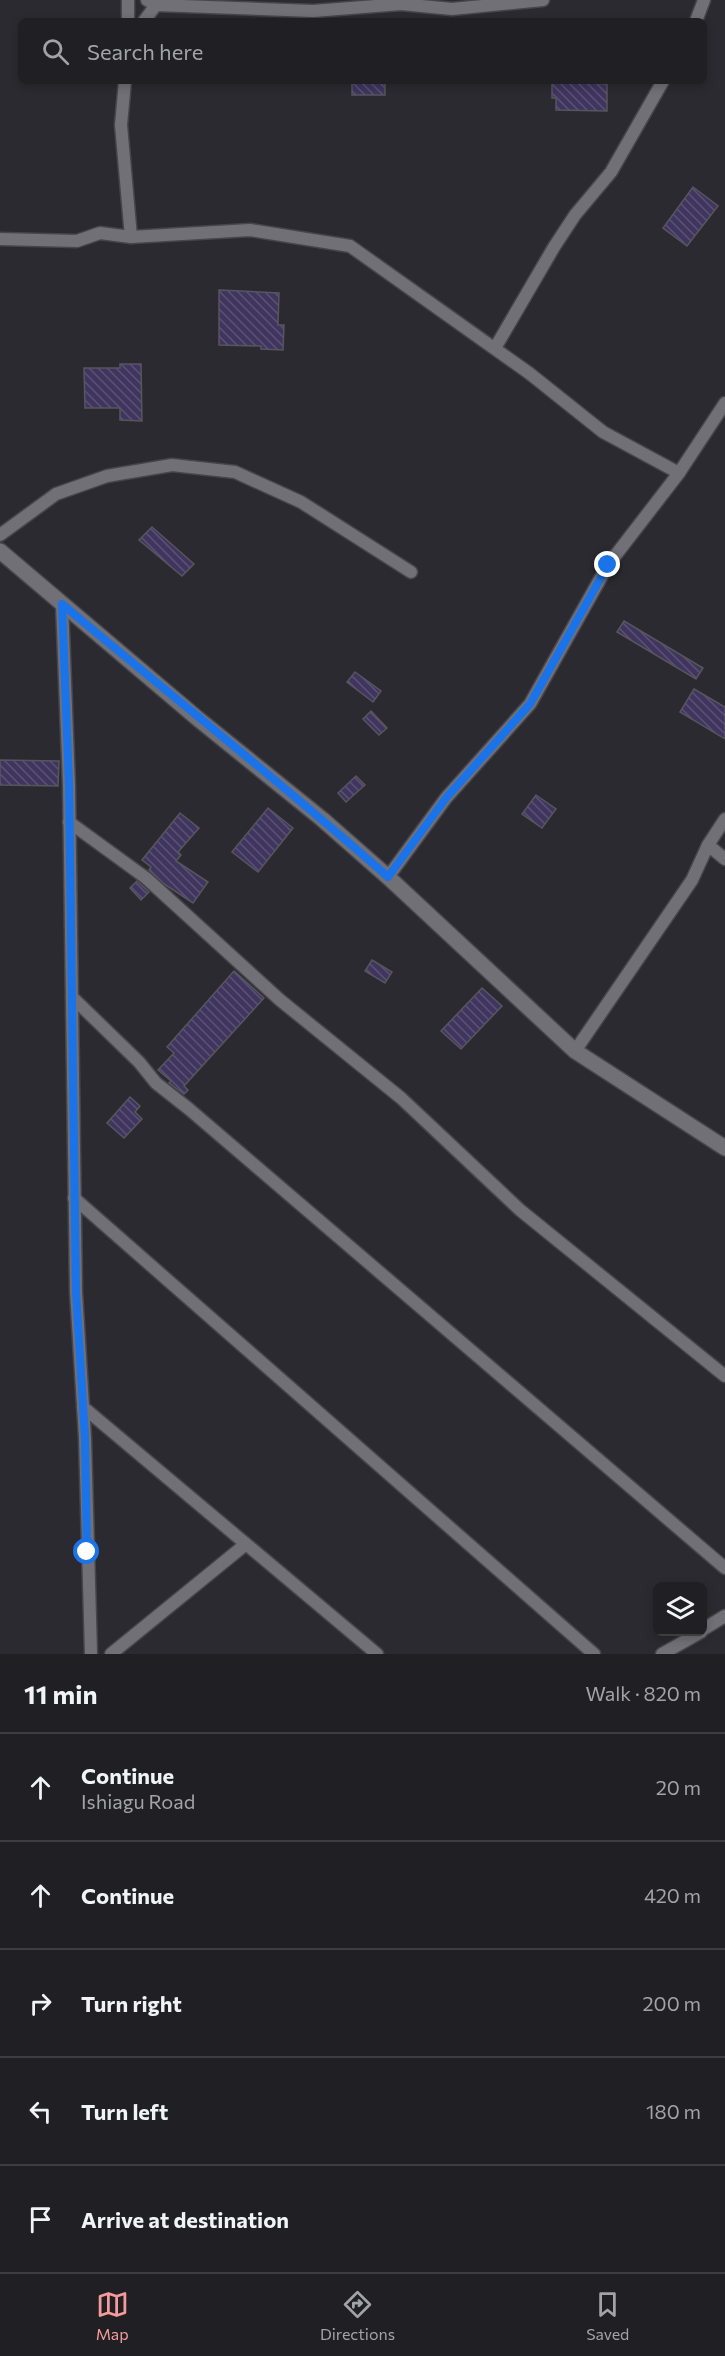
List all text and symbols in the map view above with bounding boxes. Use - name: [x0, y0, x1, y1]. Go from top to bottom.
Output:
- search box: [18, 18, 707, 84]
- icon: search: [39, 35, 72, 68]
- text: Search here: [87, 38, 203, 65]
- route end: [594, 551, 620, 577]
- route start: [73, 1538, 99, 1564]
- map controls: [653, 1582, 707, 1636]
- button: layers: [653, 1582, 707, 1636]
- text: 11 min: [24, 1678, 97, 1709]
- text: Walk · 820 m: [585, 1681, 701, 1705]
- text: Continue: [81, 1762, 174, 1789]
- icon: ahead: [24, 1771, 57, 1804]
- text: 20 m: [656, 1775, 701, 1799]
- text: Ishiagu Road: [81, 1789, 195, 1813]
- icon: ahead: [24, 1879, 57, 1912]
- text: Continue: [81, 1882, 174, 1909]
- text: 420 m: [644, 1883, 701, 1907]
- icon: right: [24, 1987, 57, 2020]
- text: Turn right: [81, 1990, 182, 2017]
- text: 200 m: [643, 1991, 701, 2015]
- icon: left: [24, 2095, 57, 2128]
- text: Turn left: [81, 2098, 168, 2125]
- text: 180 m: [646, 2099, 701, 2123]
- icon: arrive: [24, 2203, 57, 2236]
- text: Arrive at destination: [81, 2206, 289, 2233]
- tab: Map: [96, 2288, 129, 2343]
- tab: Directions: [320, 2288, 395, 2343]
- tab: Saved: [586, 2288, 629, 2343]

